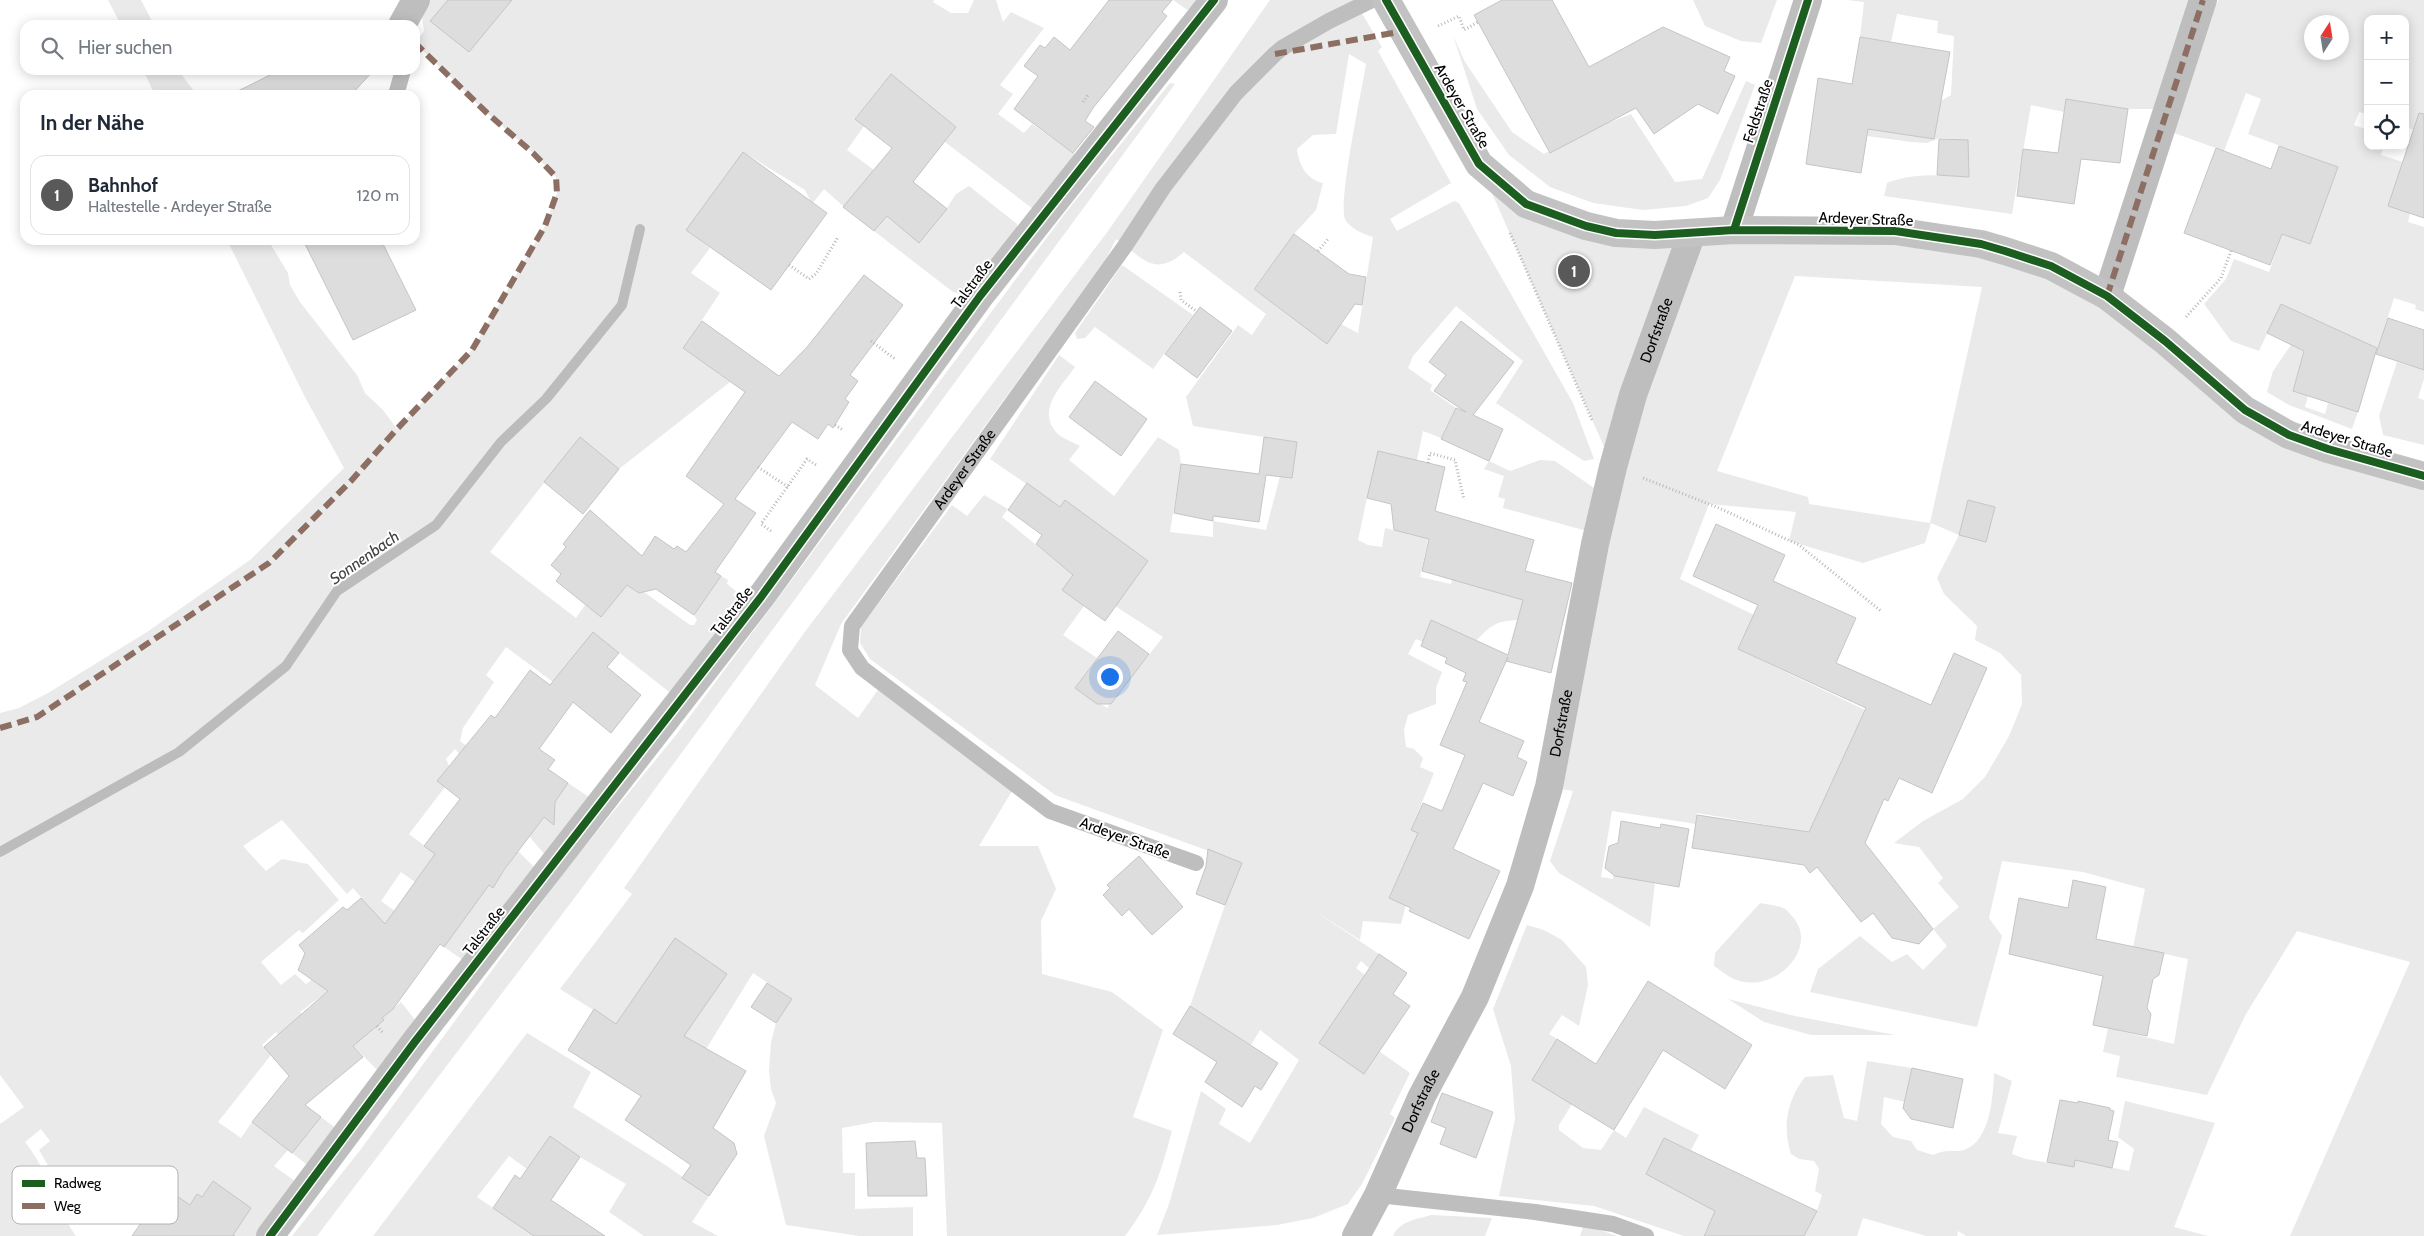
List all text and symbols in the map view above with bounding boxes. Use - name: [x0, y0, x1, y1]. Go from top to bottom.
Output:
- north arrow: [2304, 15, 2349, 60]
- map controls: [2364, 15, 2409, 150]
- button: +: [2364, 15, 2409, 60]
- search box: [20, 20, 420, 75]
- icon: search: [38, 34, 66, 62]
- text: Hier suchen: [78, 36, 172, 59]
- button: −: [2364, 60, 2409, 105]
- street label: Ardeyer Straße: [1431, 61, 1494, 152]
- street label: Feldstraße: [1739, 77, 1777, 145]
- button: locate: [2364, 105, 2409, 150]
- text: In der Nähe: [40, 110, 144, 135]
- text: Bahnhof: [88, 174, 158, 197]
- text: 1: [54, 186, 60, 205]
- text: 120 m: [357, 186, 399, 205]
- text: Haltestelle · Ardeyer Straße: [88, 197, 272, 216]
- street label: Ardeyer Straße: [1818, 208, 1914, 230]
- pin: 1: [1558, 252, 1590, 290]
- street label: Talstraße: [948, 255, 997, 312]
- street label: Dorfstraße: [1636, 295, 1677, 365]
- street label: Ardeyer Straße: [2299, 417, 2395, 462]
- street label: Ardeyer Straße: [930, 425, 1000, 513]
- water label: Sonnenbach: [326, 527, 403, 588]
- street label: Talstraße: [707, 583, 757, 639]
- your location: [1097, 664, 1123, 690]
- street label: Dorfstraße: [1546, 688, 1576, 758]
- street label: Ardeyer Straße: [1077, 813, 1173, 863]
- street label: Talstraße: [459, 903, 509, 959]
- street label: Dorfstraße: [1398, 1066, 1444, 1135]
- legend: [12, 1166, 178, 1224]
- text: Radweg: [54, 1174, 102, 1192]
- text: Weg: [54, 1197, 82, 1215]

